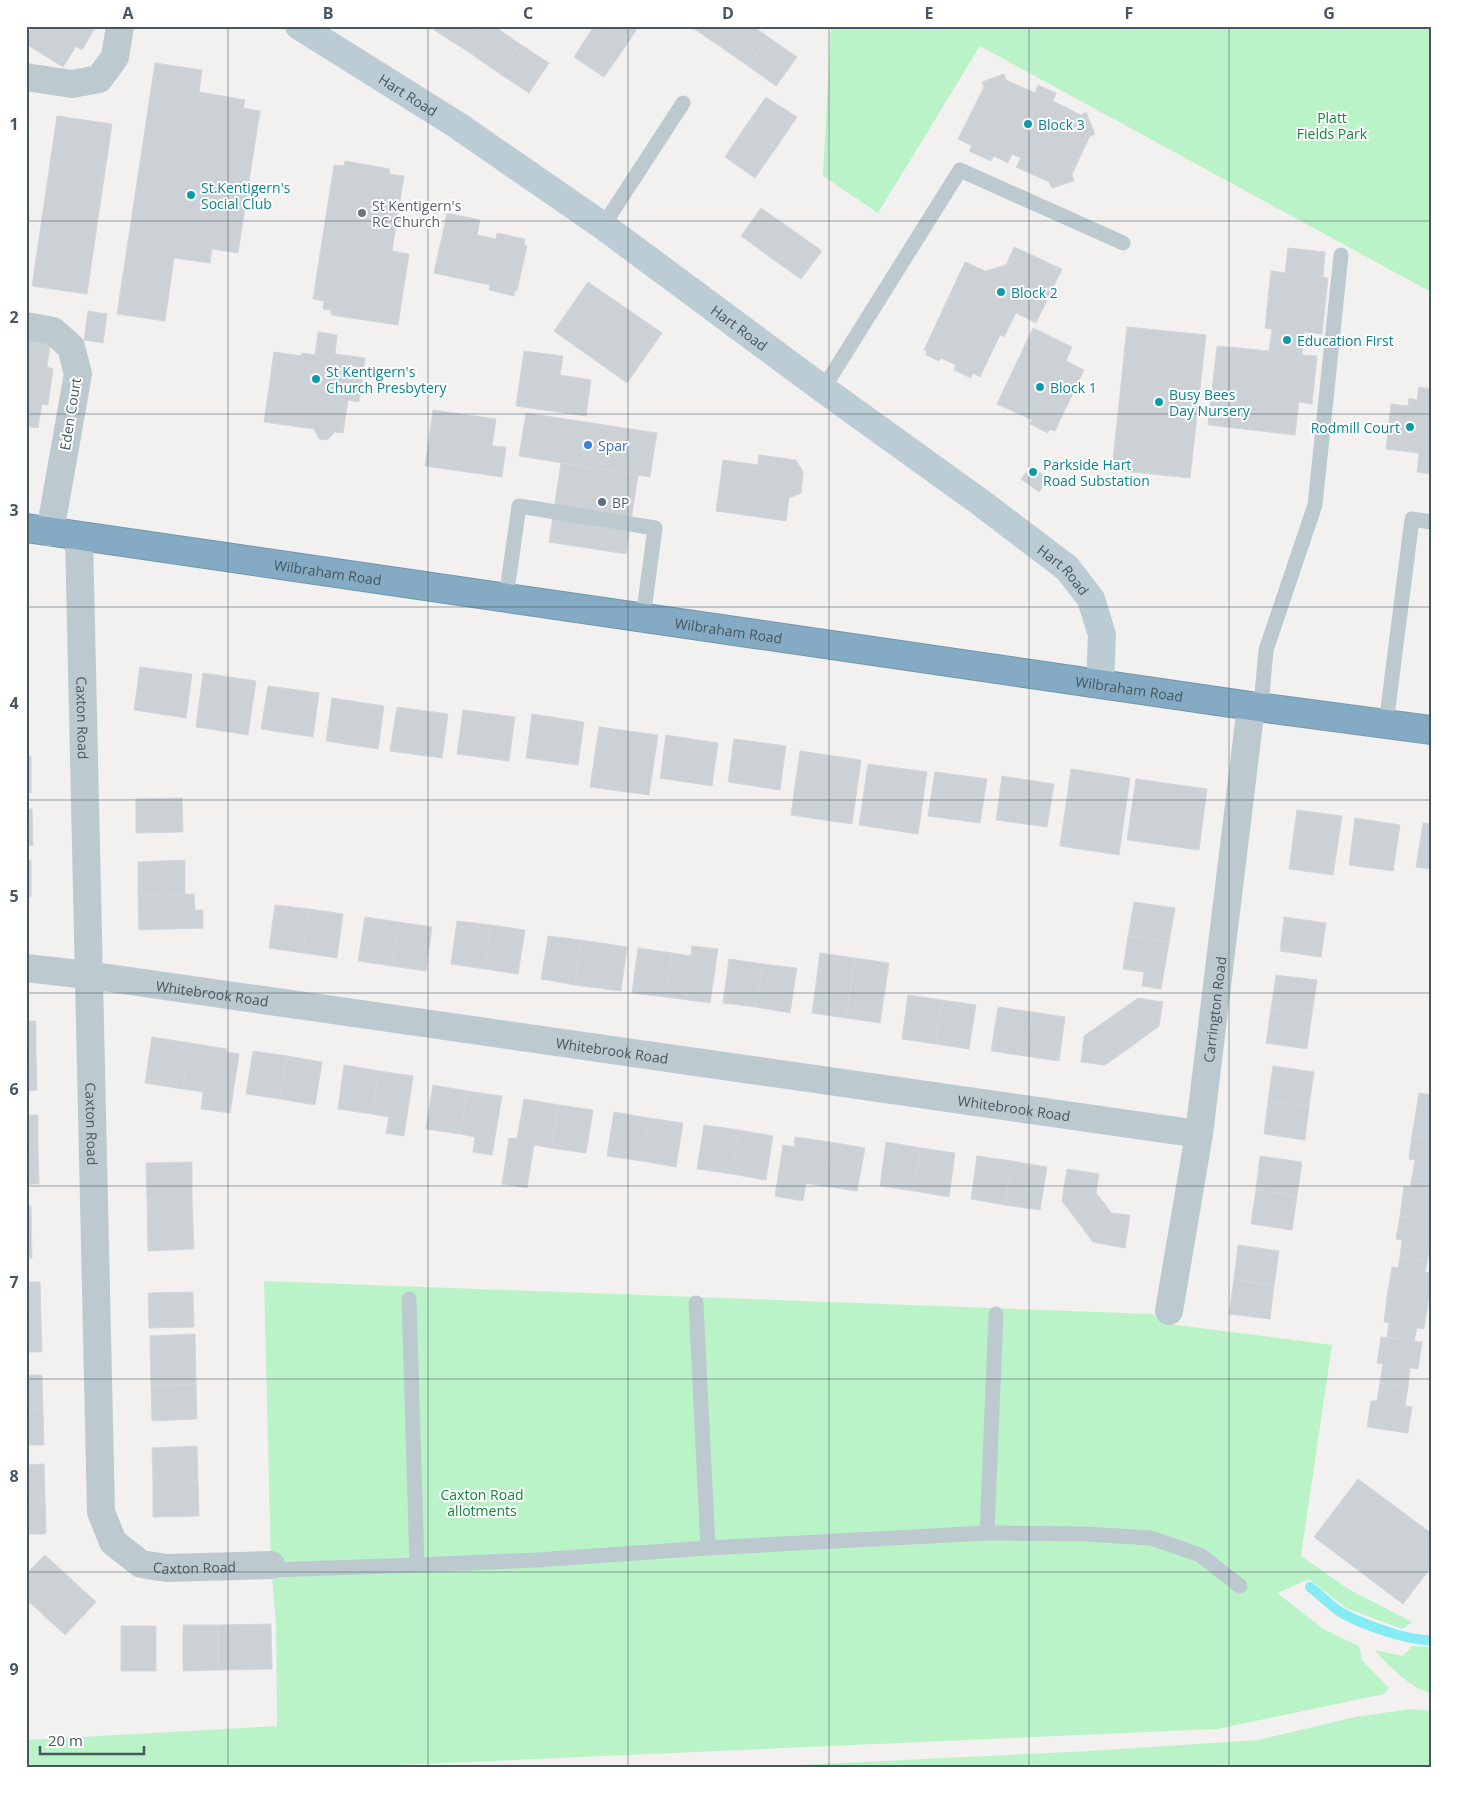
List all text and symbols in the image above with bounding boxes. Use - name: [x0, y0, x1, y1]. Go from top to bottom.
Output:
- text: A: [122, 2, 134, 24]
- text: B: [323, 2, 333, 24]
- text: C: [523, 2, 533, 24]
- text: D: [722, 2, 734, 24]
- text: E: [925, 2, 934, 24]
- text: F: [1125, 2, 1133, 24]
- text: G: [1323, 2, 1335, 24]
- street label: Hart Road: [375, 69, 441, 120]
- park label: Platt Fields Park: [1297, 108, 1368, 143]
- text: 1: [9, 113, 19, 135]
- place label: Block 3: [1038, 115, 1085, 134]
- marker: Block 3: [1022, 118, 1034, 130]
- place label: St.Kentigern's Social Club: [201, 178, 291, 213]
- marker: St.Kentigern's Social Club: [185, 189, 197, 201]
- place label: St Kentigern's RC Church: [372, 196, 462, 231]
- marker: St Kentigern's RC Church: [356, 207, 368, 219]
- place label: Block 2: [1011, 283, 1058, 302]
- marker: Block 2: [995, 286, 1007, 298]
- street label: Hart Road: [707, 300, 772, 354]
- text: 2: [9, 306, 19, 328]
- place label: Education First: [1297, 331, 1394, 350]
- marker: Education First: [1281, 334, 1293, 346]
- place label: St Kentigern's Church Presbytery: [326, 362, 447, 397]
- marker: St Kentigern's Church Presbytery: [310, 373, 322, 385]
- street label: Eden Court: [55, 376, 85, 452]
- place label: Block 1: [1050, 378, 1097, 397]
- marker: Block 1: [1034, 381, 1046, 393]
- place label: Busy Bees Day Nursery: [1169, 385, 1251, 420]
- marker: Busy Bees Day Nursery: [1153, 396, 1165, 408]
- place label: Rodmill Court: [1311, 418, 1400, 437]
- marker: Rodmill Court: [1404, 421, 1416, 433]
- place label: Spar: [598, 436, 628, 455]
- marker: Spar: [582, 439, 594, 451]
- place label: Parkside Hart Road Substation: [1043, 455, 1150, 490]
- marker: Parkside Hart Road Substation: [1027, 466, 1039, 478]
- place label: BP: [612, 493, 629, 512]
- marker: BP: [596, 496, 608, 508]
- text: 3: [9, 499, 19, 521]
- street label: Hart Road: [1034, 540, 1094, 599]
- street label: Wilbraham Road: [273, 555, 383, 589]
- street label: Wilbraham Road: [674, 613, 784, 647]
- street label: Wilbraham Road: [1074, 671, 1184, 706]
- street label: Caxton Road: [73, 676, 94, 760]
- text: 4: [9, 692, 19, 714]
- text: 5: [9, 885, 19, 907]
- street label: Carrington Road: [1198, 955, 1230, 1064]
- street label: Whitebrook Road: [155, 975, 270, 1010]
- street label: Whitebrook Road: [555, 1033, 670, 1067]
- text: 6: [9, 1078, 19, 1100]
- street label: Caxton Road: [82, 1082, 103, 1166]
- street label: Whitebrook Road: [957, 1090, 1072, 1125]
- text: 7: [9, 1271, 19, 1293]
- text: 8: [9, 1465, 19, 1487]
- park label: Caxton Road allotments: [441, 1485, 523, 1520]
- street label: Caxton Road: [152, 1557, 236, 1578]
- text: 9: [9, 1658, 19, 1680]
- scale bar: [40, 1723, 144, 1755]
- text: 20 m: [48, 1730, 83, 1750]

